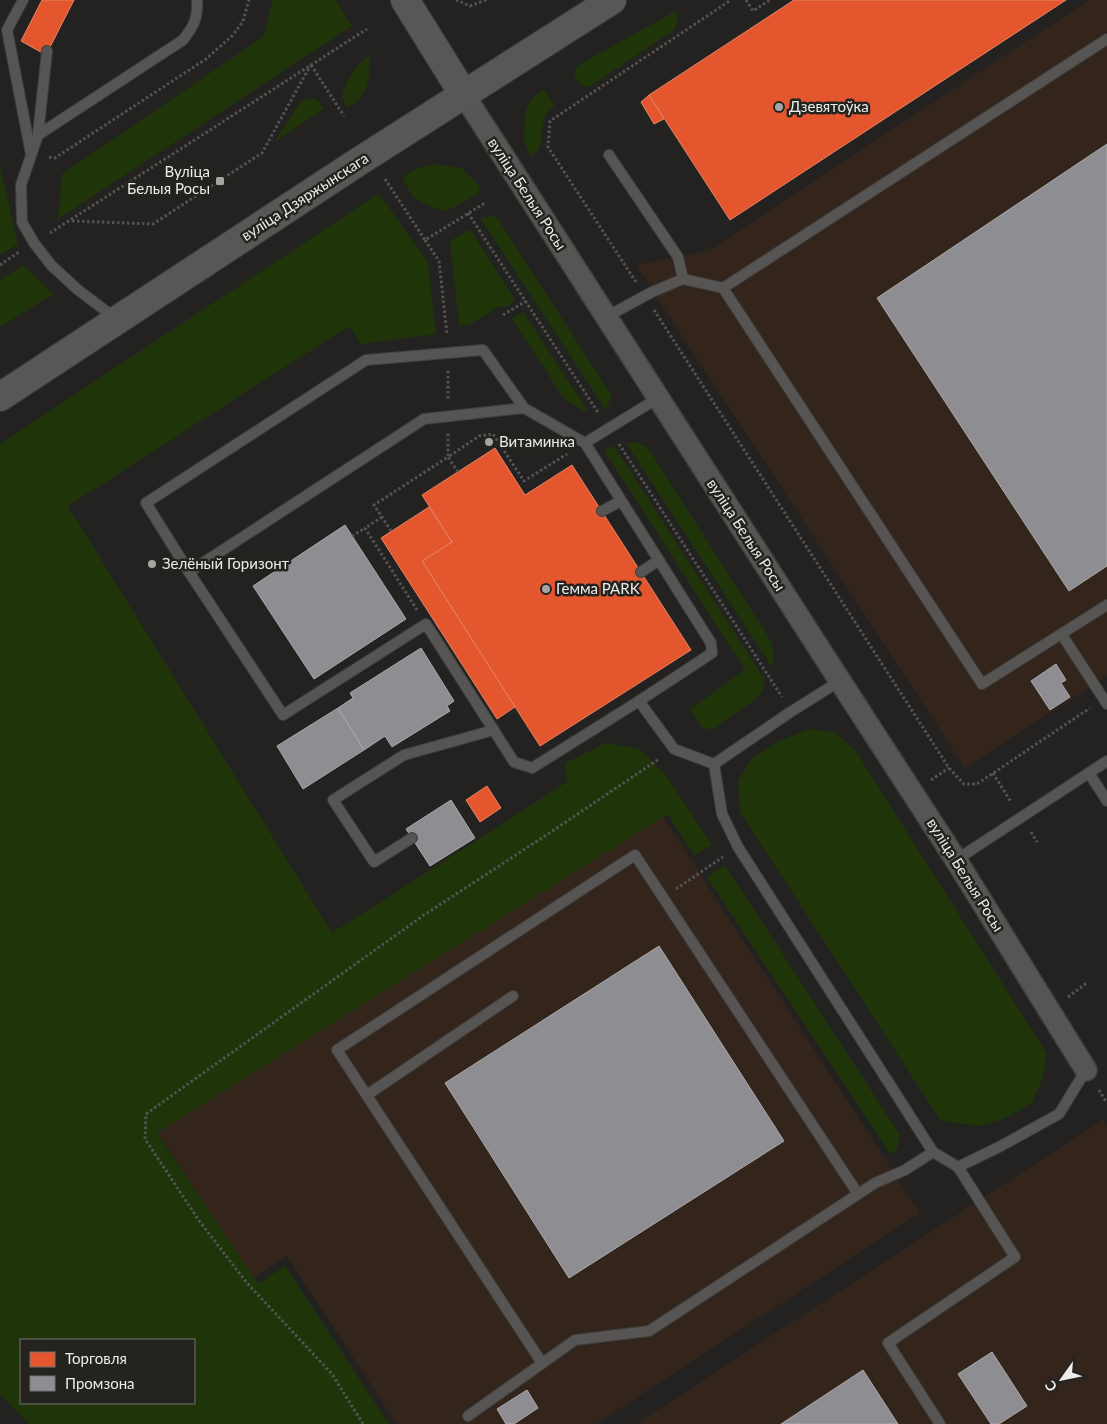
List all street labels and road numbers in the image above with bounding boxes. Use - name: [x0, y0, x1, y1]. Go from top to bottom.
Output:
- street label: вуліца Белыя Росы: [485, 134, 571, 253]
- street label: вуліца Дзяржынскага: [237, 148, 371, 244]
- street label: вуліца Белыя Росы: [704, 475, 790, 594]
- street label: вуліца Белыя Росы: [924, 815, 1008, 934]

